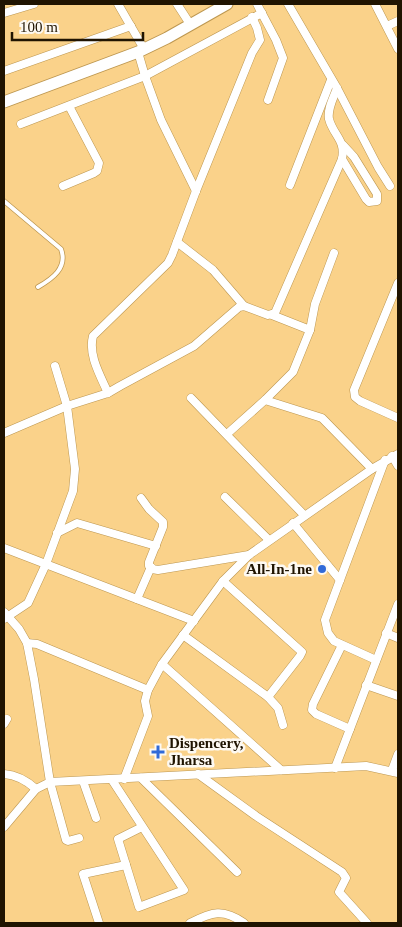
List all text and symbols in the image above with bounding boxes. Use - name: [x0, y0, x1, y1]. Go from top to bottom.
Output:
- scale bar: [12, 10, 144, 42]
- text: 100 m: [20, 19, 58, 35]
- place label: All-In-1ne: [246, 561, 312, 577]
- marker: All-In-1ne: [316, 563, 328, 575]
- place label: Dispencery, Jharsa: [169, 735, 244, 768]
- marker: Dispencery, Jharsa: [151, 745, 165, 759]

